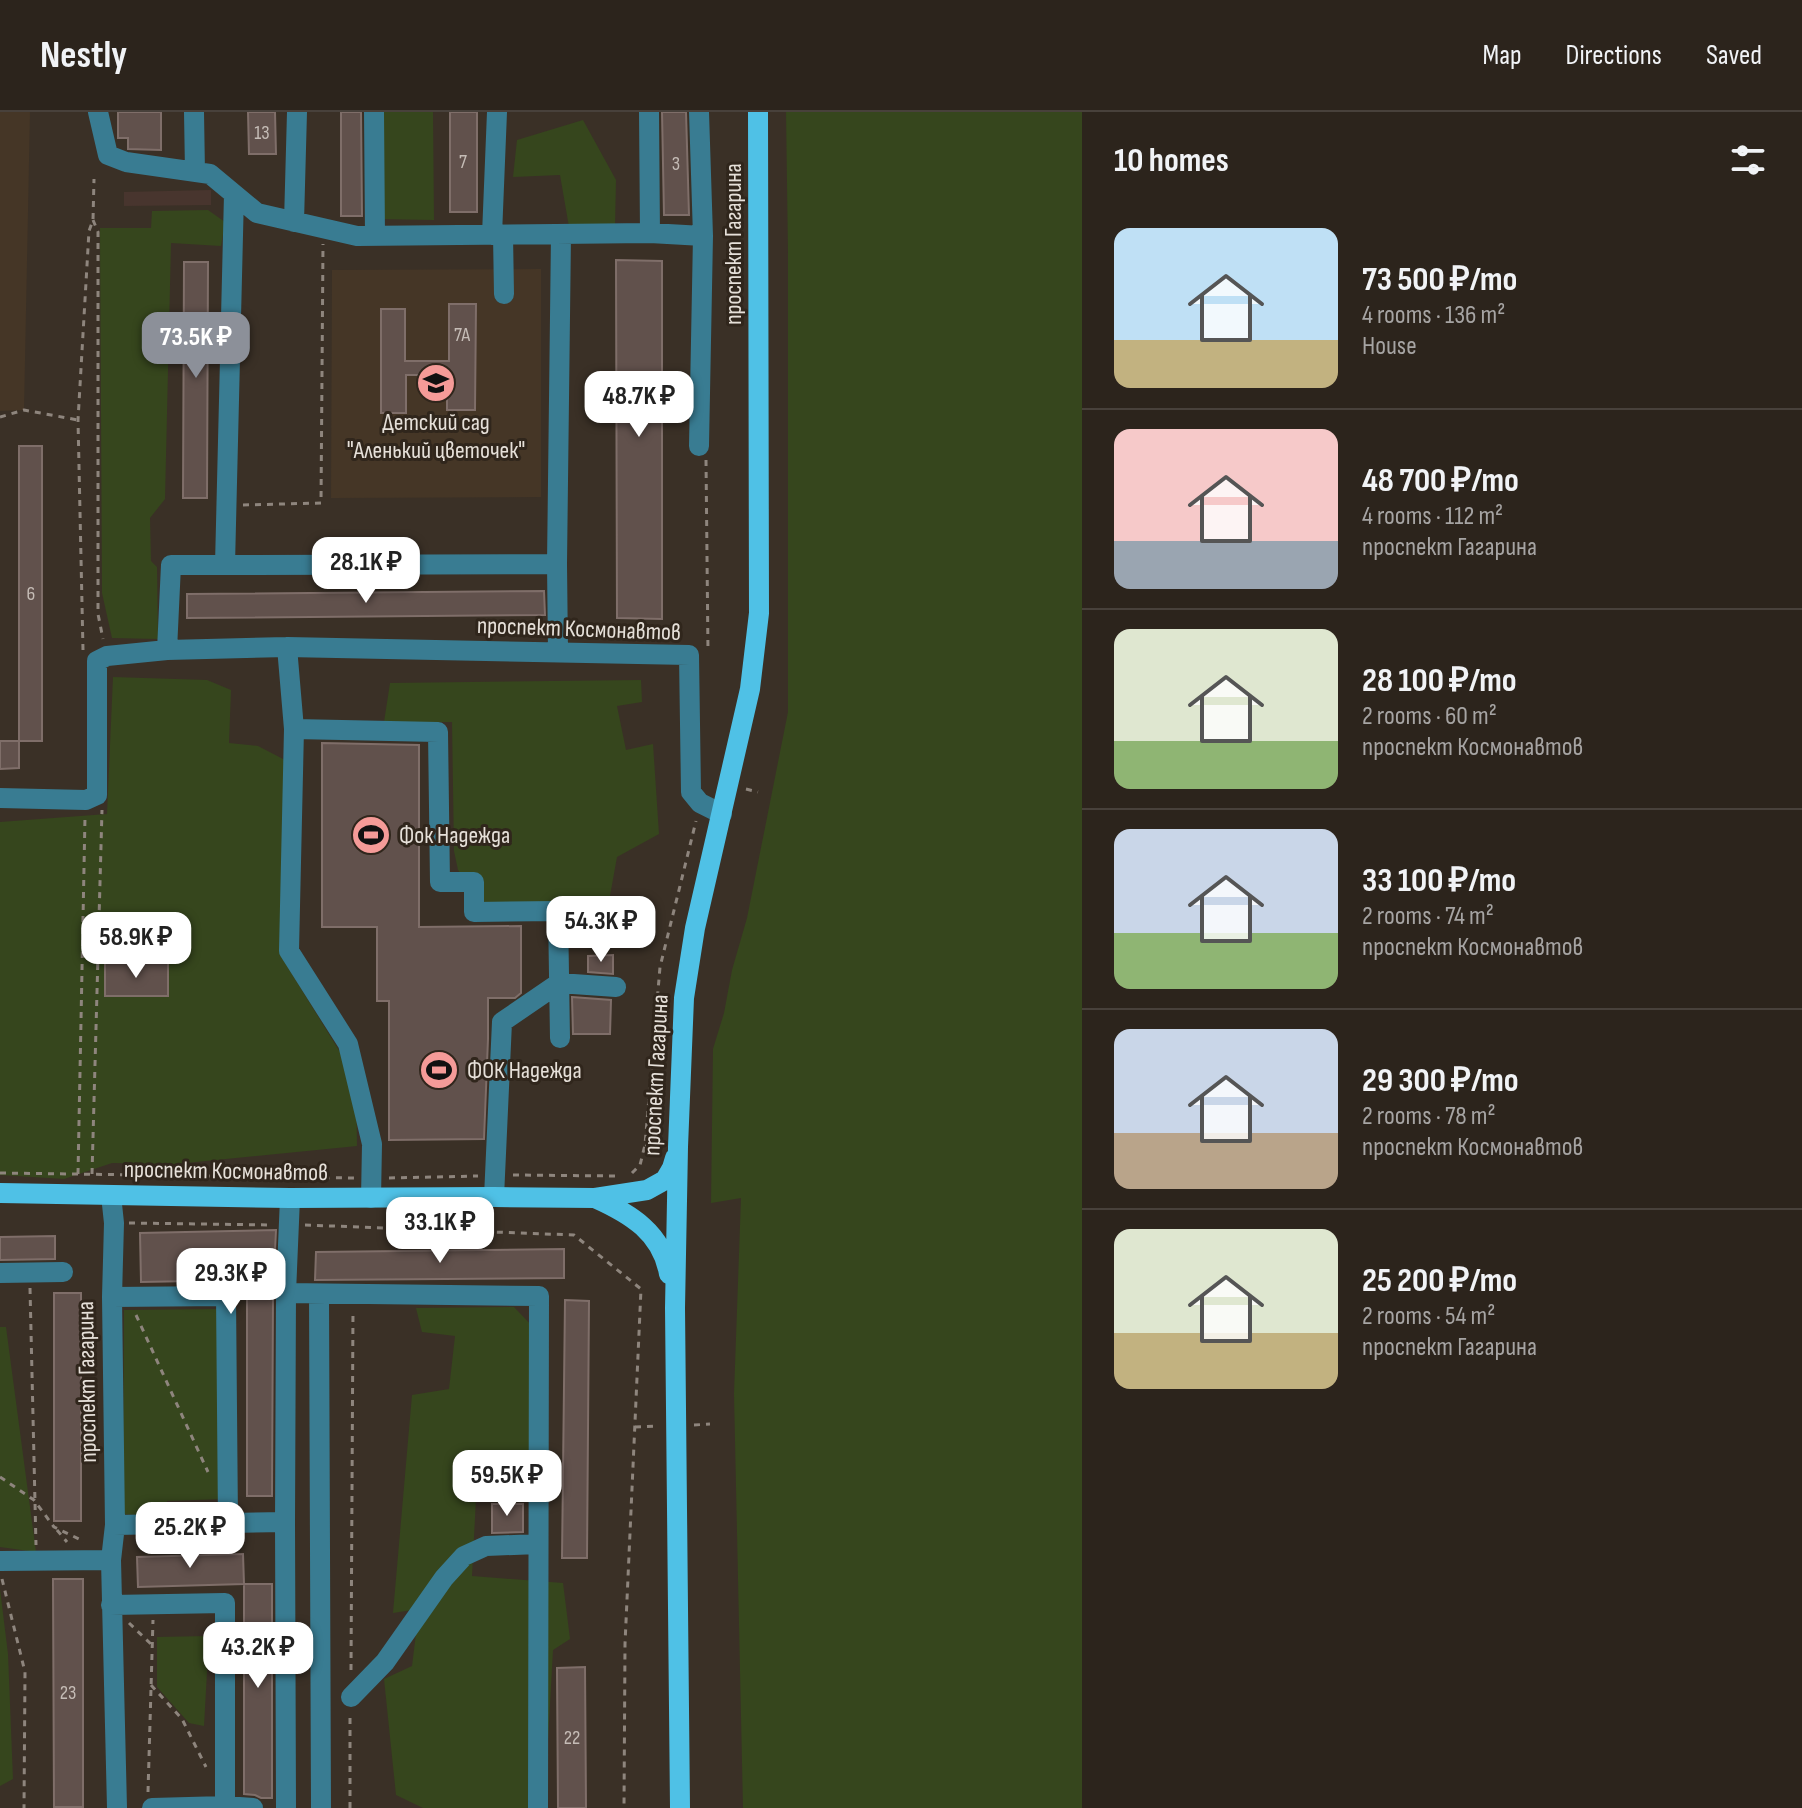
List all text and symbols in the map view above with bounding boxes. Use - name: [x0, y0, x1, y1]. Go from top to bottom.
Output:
- text: Nestly: [40, 33, 127, 78]
- text: Map: [1483, 39, 1522, 72]
- text: Directions: [1566, 39, 1662, 72]
- text: Saved: [1706, 39, 1762, 72]
- house number: 13: [254, 121, 270, 145]
- icon: filters: [1726, 138, 1770, 182]
- text: 10 homes: [1114, 140, 1229, 181]
- house number: 7: [459, 150, 467, 174]
- house number: 3: [672, 152, 680, 176]
- street label: проспект Гагарина: [719, 163, 748, 325]
- text: 73 500 ₽/mo: [1362, 259, 1517, 300]
- icon: home: [1178, 260, 1274, 356]
- text: 4 rooms · 136 m²: [1362, 300, 1505, 331]
- pin: 73.5K ₽: [122, 312, 270, 380]
- text: 73.5K ₽: [160, 322, 232, 353]
- house number: 7А: [454, 323, 471, 347]
- text: House: [1362, 331, 1417, 362]
- school or university icon: Детский сад "Аленький цветочек": [415, 362, 457, 404]
- pin: 48.7K ₽: [565, 371, 713, 439]
- text: 48.7K ₽: [603, 381, 675, 412]
- place label: Детский сад "Аленький цветочек": [347, 408, 525, 465]
- text: 48 700 ₽/mo: [1362, 460, 1519, 501]
- icon: home: [1178, 461, 1274, 557]
- text: 4 rooms · 112 m²: [1362, 501, 1503, 532]
- text: проспект Гагарина: [1362, 532, 1537, 563]
- pin: 28.1K ₽: [292, 537, 440, 605]
- text: 28.1K ₽: [330, 547, 402, 578]
- house number: 6: [27, 582, 35, 606]
- street label: проспект Космонавтов: [476, 611, 682, 647]
- text: 28 100 ₽/mo: [1362, 660, 1517, 701]
- icon: home: [1178, 661, 1274, 757]
- text: 2 rooms · 60 m²: [1362, 701, 1497, 732]
- text: проспект Космонавтов: [1362, 732, 1583, 763]
- sports icon: Фок Надежда: [350, 814, 392, 856]
- place label: Фок Надежда: [399, 821, 510, 850]
- text: 33 100 ₽/mo: [1362, 860, 1516, 901]
- icon: home: [1178, 861, 1274, 957]
- pin: 54.3K ₽: [527, 896, 675, 964]
- text: 2 rooms · 74 m²: [1362, 901, 1494, 932]
- text: 54.3K ₽: [564, 906, 638, 937]
- pin: 58.9K ₽: [62, 912, 210, 980]
- text: 58.9K ₽: [99, 922, 173, 953]
- text: проспект Космонавтов: [1362, 932, 1583, 963]
- street label: проспект Гагарина: [637, 994, 675, 1156]
- sports icon: ФОК Надежда: [418, 1049, 460, 1091]
- place label: ФОК Надежда: [467, 1056, 582, 1085]
- text: 29 300 ₽/mo: [1362, 1060, 1519, 1101]
- icon: home: [1178, 1061, 1274, 1157]
- text: 2 rooms · 78 m²: [1362, 1101, 1496, 1132]
- text: проспект Космонавтов: [1362, 1132, 1583, 1163]
- street label: проспект Космонавтов: [124, 1155, 328, 1187]
- pin: 33.1K ₽: [366, 1197, 514, 1265]
- text: 33.1K ₽: [404, 1207, 476, 1238]
- pin: 29.3K ₽: [157, 1248, 305, 1316]
- text: 29.3K ₽: [195, 1258, 267, 1289]
- text: 25 200 ₽/mo: [1362, 1260, 1517, 1301]
- icon: home: [1178, 1261, 1274, 1357]
- street label: проспект Гагарина: [71, 1301, 103, 1463]
- text: 2 rooms · 54 m²: [1362, 1301, 1495, 1332]
- text: проспект Гагарина: [1362, 1332, 1537, 1363]
- pin: 59.5K ₽: [433, 1450, 581, 1518]
- text: 59.5K ₽: [471, 1460, 543, 1491]
- pin: 25.2K ₽: [116, 1502, 264, 1570]
- text: 25.2K ₽: [154, 1512, 226, 1543]
- pin: 43.2K ₽: [184, 1622, 332, 1690]
- text: 43.2K ₽: [221, 1632, 295, 1663]
- house number: 23: [60, 1681, 76, 1705]
- house number: 22: [564, 1726, 580, 1750]

